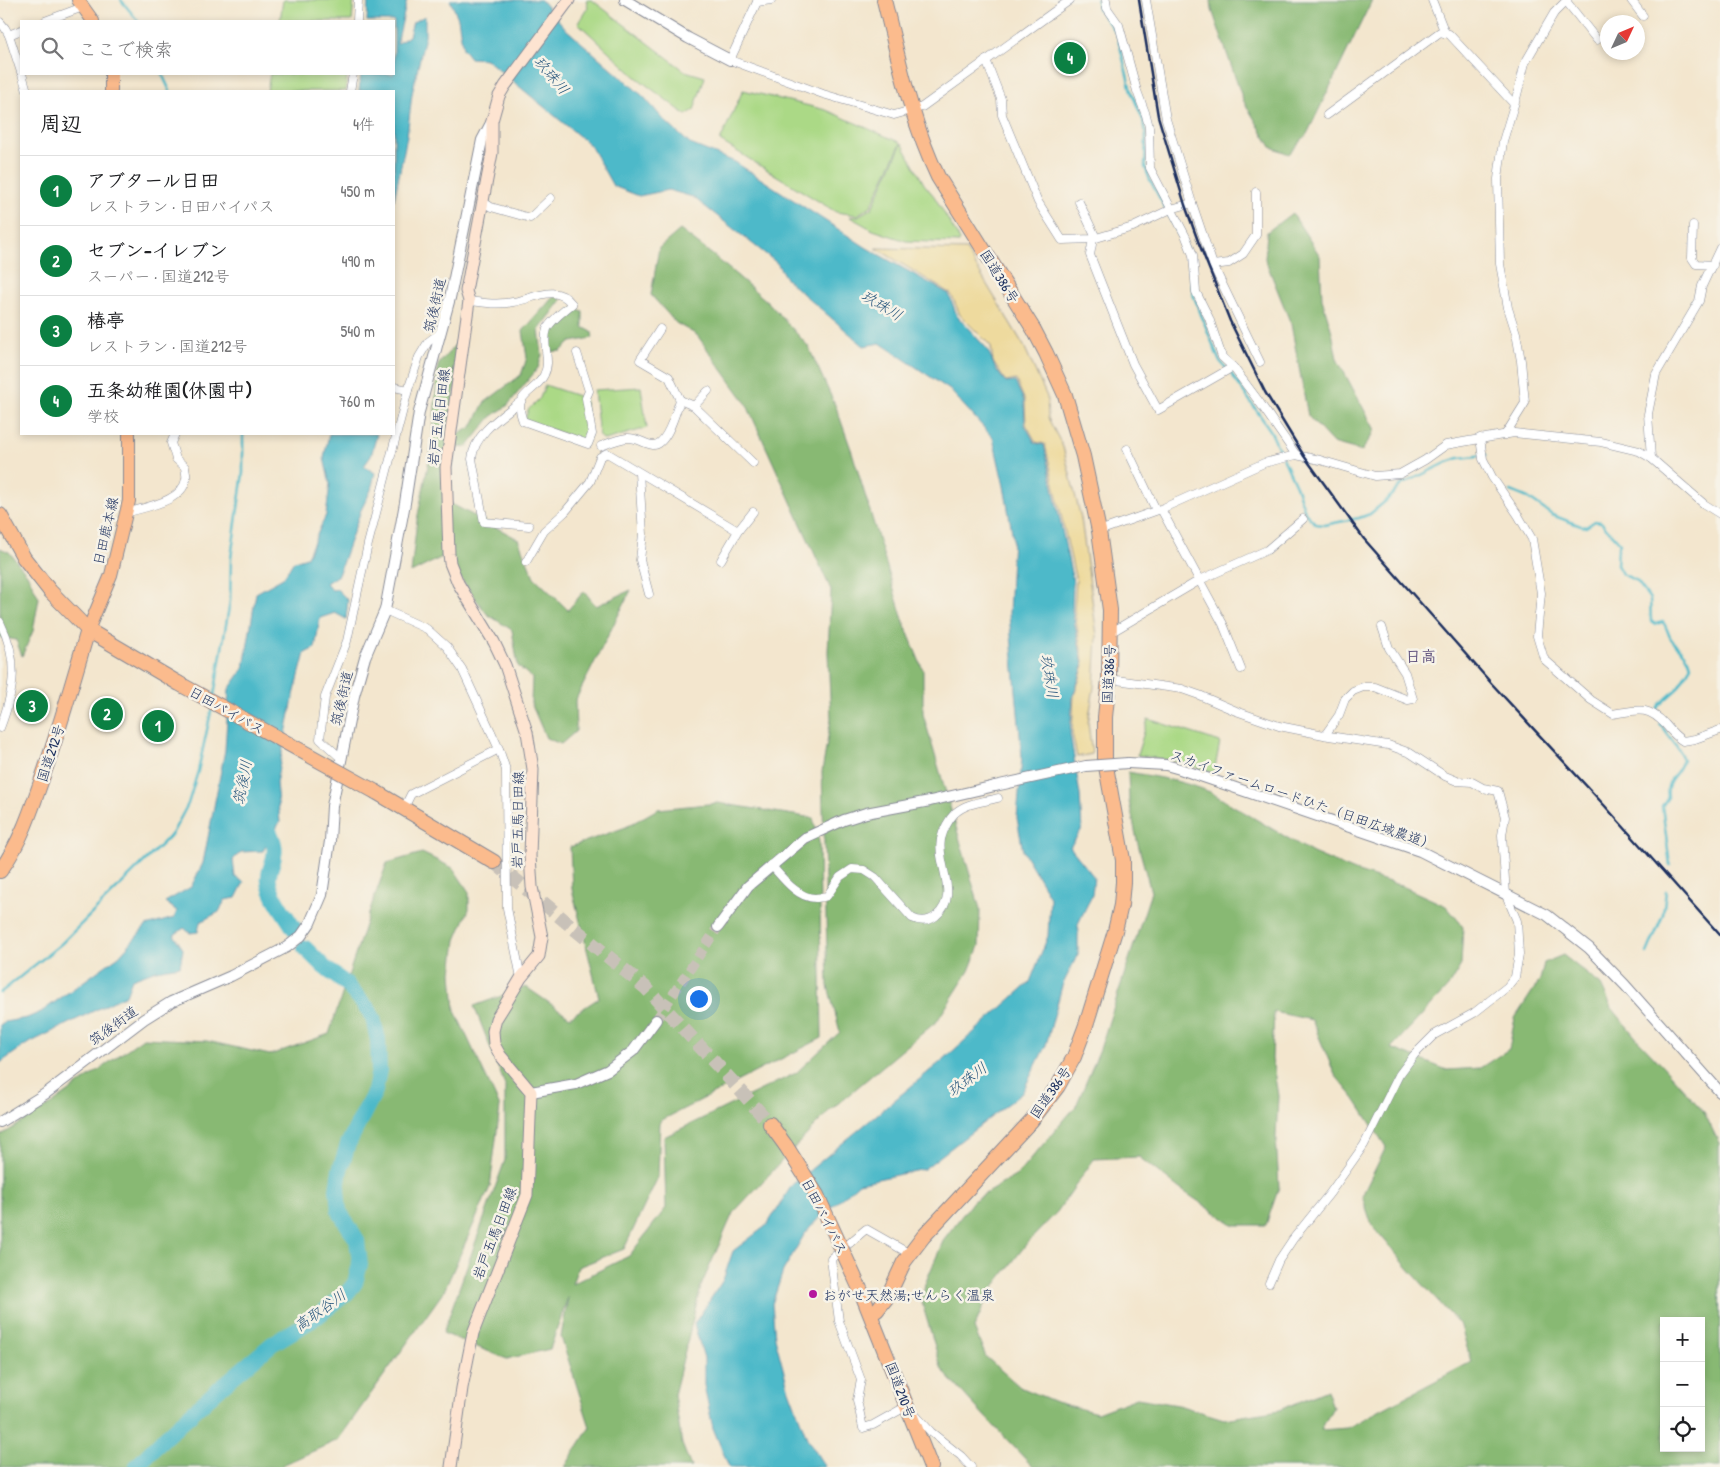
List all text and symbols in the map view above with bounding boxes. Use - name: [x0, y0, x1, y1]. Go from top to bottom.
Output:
- north arrow: [1600, 15, 1645, 60]
- search box: [20, 20, 395, 75]
- icon: search: [38, 34, 66, 62]
- text: ここで検索: [78, 36, 173, 62]
- pin: 4: [1054, 39, 1086, 77]
- water label: 玖珠川: [529, 51, 575, 99]
- text: 周辺: [40, 109, 82, 138]
- text: 4件: [353, 113, 375, 135]
- text: アブタール日田: [87, 167, 219, 193]
- text: 1: [53, 180, 59, 202]
- text: 450 m: [341, 180, 375, 202]
- text: レストラン · 日田バイパス: [87, 195, 275, 217]
- text: セブン-イレブン: [87, 237, 228, 263]
- street label: 国道386号: [976, 246, 1024, 306]
- text: 2: [52, 250, 60, 272]
- text: 490 m: [341, 250, 375, 272]
- text: スーパー · 国道212号: [87, 265, 230, 287]
- street label: 筑後街道: [418, 276, 450, 334]
- water label: 玖珠川: [857, 284, 907, 326]
- text: 椿亭: [87, 307, 125, 333]
- text: 3: [52, 320, 60, 342]
- text: 540 m: [341, 320, 375, 342]
- text: レストラン · 国道212号: [87, 335, 248, 357]
- street label: 岩戸五馬日田線: [423, 367, 453, 467]
- text: 五条幼稚園(休園中): [87, 377, 252, 403]
- text: 4: [53, 390, 59, 412]
- text: 760 m: [339, 390, 375, 412]
- text: 学校: [87, 405, 119, 427]
- street label: 日田鹿本線: [88, 495, 122, 567]
- street label: 国道386号: [1097, 644, 1119, 704]
- district label: 日高: [1405, 645, 1437, 667]
- water label: 玖珠川: [1036, 652, 1064, 700]
- street label: 筑後街道: [325, 669, 357, 727]
- street label: 日田バイパス: [186, 681, 268, 739]
- pin: 3: [16, 687, 48, 725]
- pin: 2: [91, 695, 123, 733]
- pin: 1: [142, 707, 174, 745]
- street label: 国道212号: [32, 721, 68, 785]
- street label: スカイファームロードひた（日田広域農道）: [1168, 745, 1438, 853]
- water label: 筑後川: [227, 758, 257, 806]
- street label: 岩戸五馬日田線: [507, 771, 527, 869]
- your location: [686, 986, 712, 1012]
- street label: 筑後街道: [85, 1001, 141, 1049]
- water label: 玖珠川: [943, 1057, 991, 1101]
- street label: 国道386号: [1025, 1062, 1075, 1122]
- street label: 日田バイパス: [798, 1174, 852, 1258]
- street label: 岩戸五馬日田線: [468, 1184, 520, 1282]
- water label: 高取谷川: [290, 1284, 350, 1336]
- place label: おがせ天然湯;せんらく温泉: [823, 1285, 994, 1304]
- marker: おがせ天然湯;せんらく温泉: [807, 1288, 819, 1300]
- map controls: [1660, 1317, 1705, 1452]
- button: +: [1660, 1317, 1705, 1362]
- street label: 国道210号: [881, 1359, 921, 1421]
- button: −: [1660, 1362, 1705, 1407]
- button: locate: [1660, 1407, 1705, 1452]

